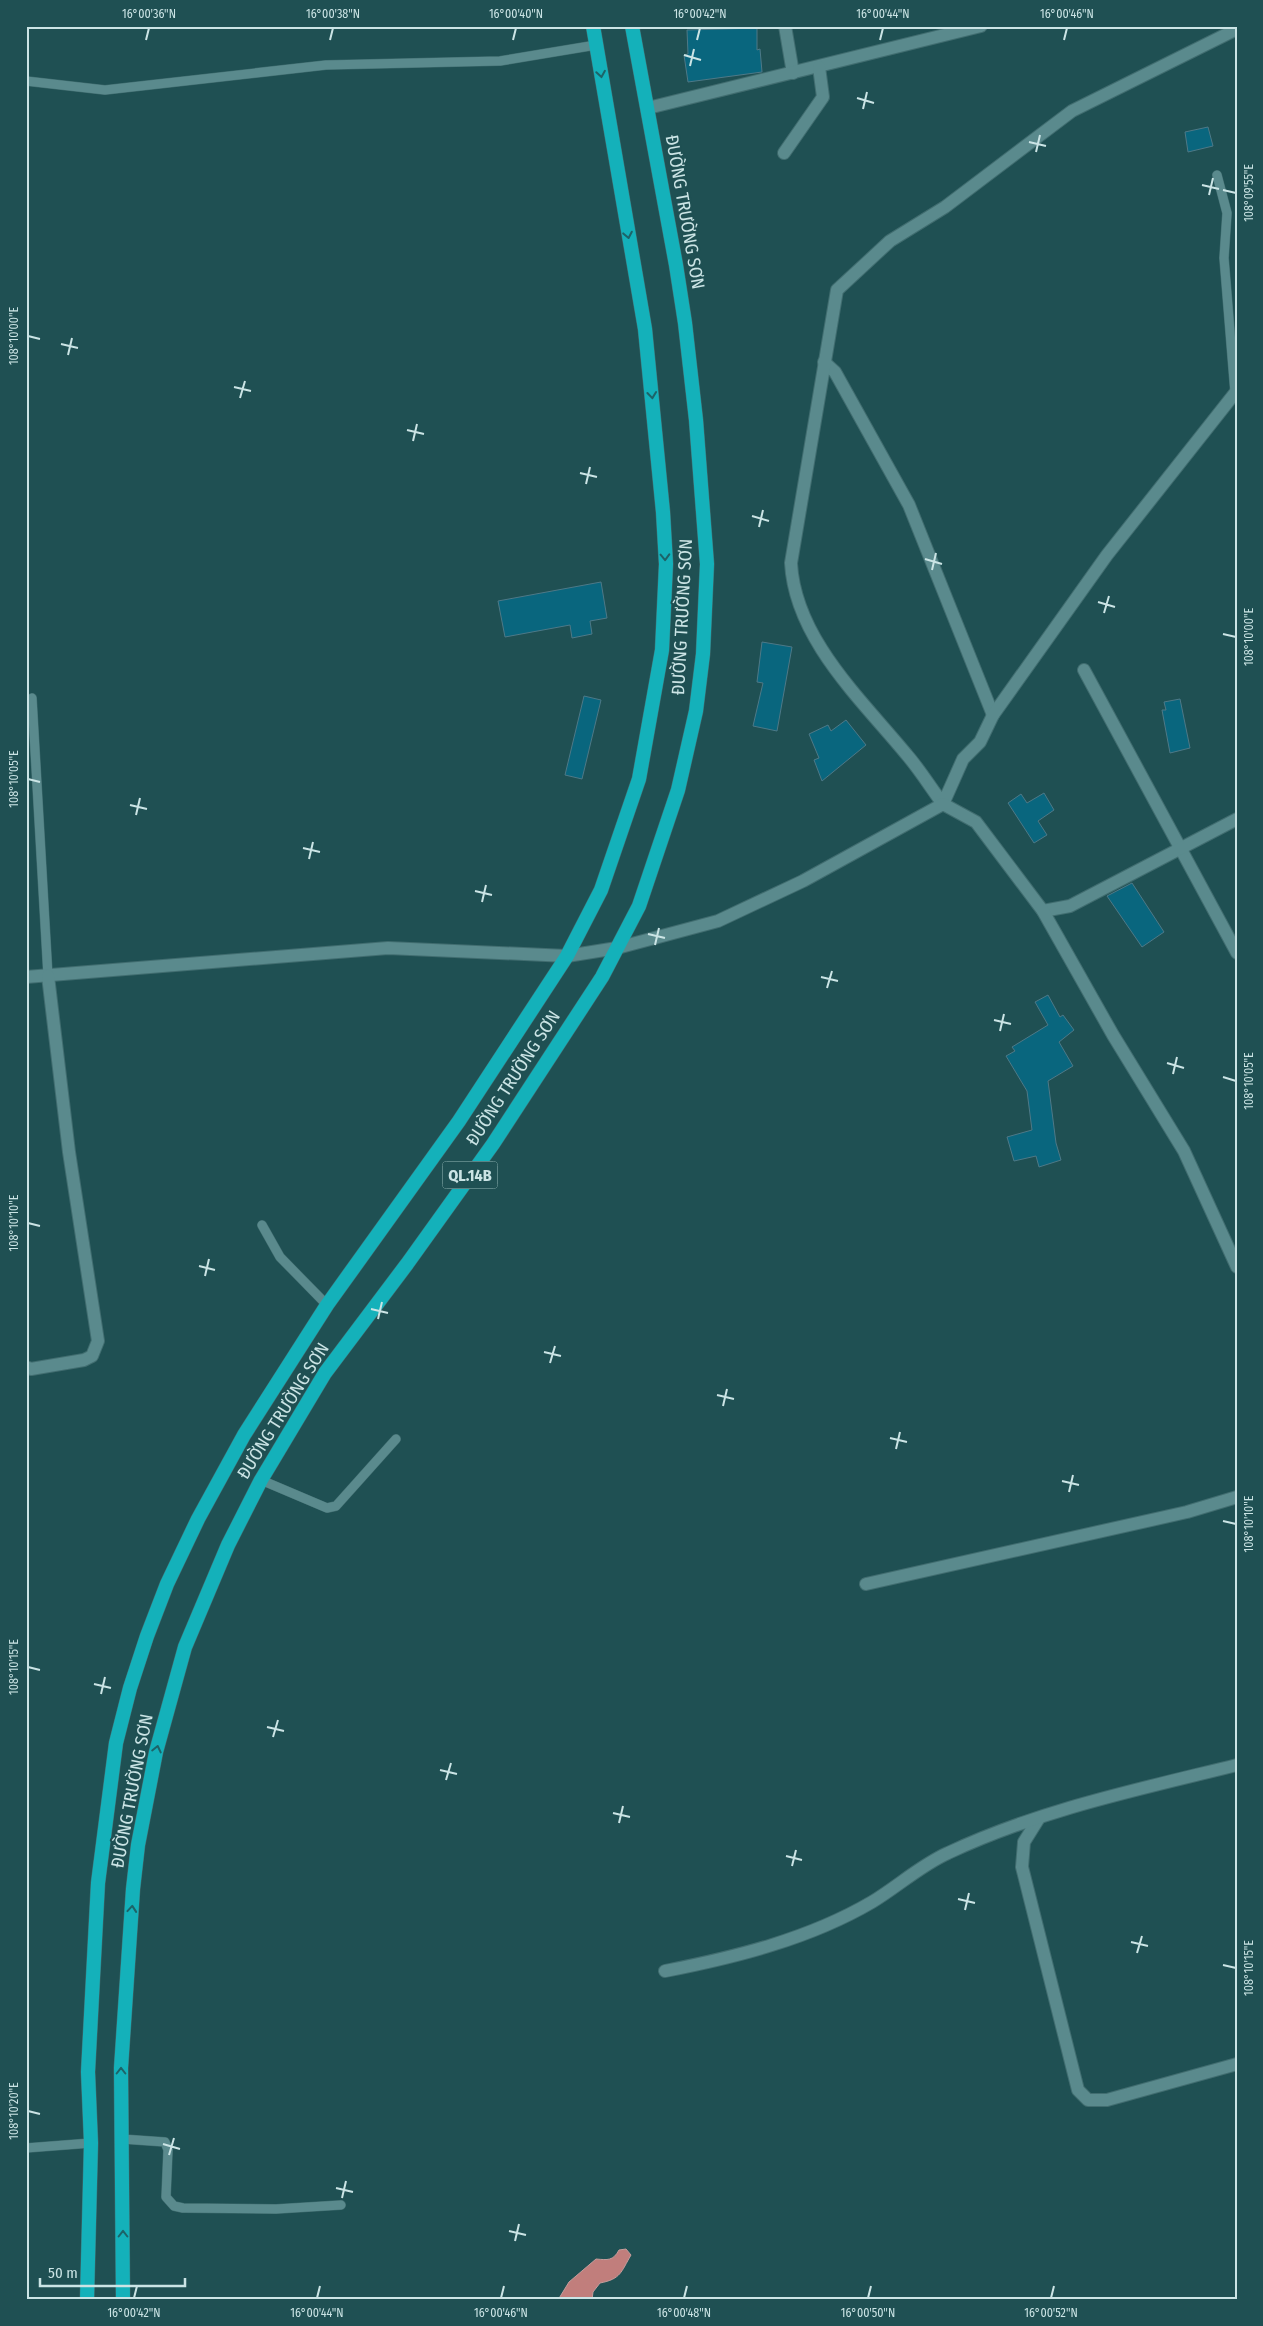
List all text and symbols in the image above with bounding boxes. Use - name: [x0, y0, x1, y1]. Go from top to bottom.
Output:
- text: 16°00'36"N: [122, 7, 176, 21]
- text: 16°00'38"N: [306, 7, 360, 21]
- text: 16°00'40"N: [489, 7, 543, 21]
- text: 16°00'42"N: [673, 7, 727, 21]
- text: 16°00'44"N: [856, 7, 910, 21]
- text: 16°00'46"N: [1040, 7, 1094, 21]
- one-way arrow: [596, 70, 606, 79]
- street label: ĐƯỜNG TRƯỜNG SƠN: [661, 133, 709, 291]
- text: 108°09'55"E: [1242, 164, 1256, 222]
- one-way arrow: [623, 230, 633, 239]
- text: 108°10'00"E: [7, 307, 21, 365]
- one-way arrow: [646, 391, 657, 399]
- street label: ĐƯỜNG TRƯỜNG SƠN: [667, 538, 697, 696]
- one-way arrow: [660, 554, 670, 561]
- text: 108°10'00"E: [1242, 608, 1256, 666]
- text: 108°10'05"E: [7, 750, 21, 808]
- street label: ĐƯỜNG TRƯỜNG SƠN: [461, 1006, 565, 1150]
- text: 108°10'05"E: [1242, 1052, 1256, 1110]
- road number: QL.14B: [442, 1162, 498, 1188]
- text: 108°10'10"E: [7, 1194, 21, 1251]
- street label: ĐƯỜNG TRƯỜNG SƠN: [232, 1339, 334, 1483]
- text: 108°10'10"E: [1242, 1495, 1256, 1552]
- text: 108°10'15"E: [7, 1639, 21, 1695]
- street label: ĐƯỜNG TRƯỜNG SƠN: [106, 1712, 158, 1870]
- one-way arrow: [151, 1744, 162, 1753]
- one-way arrow: [126, 1905, 137, 1913]
- text: 108°10'15"E: [1242, 1940, 1256, 1996]
- one-way arrow: [116, 2067, 126, 2074]
- text: 108°10'20"E: [7, 2082, 21, 2140]
- one-way arrow: [118, 2229, 128, 2237]
- scale bar: [40, 2256, 185, 2288]
- text: 50 m: [48, 2264, 78, 2282]
- text: 16°00'42"N: [107, 2306, 161, 2320]
- text: 16°00'44"N: [290, 2306, 344, 2320]
- text: 16°00'46"N: [474, 2306, 528, 2320]
- text: 16°00'48"N: [657, 2306, 711, 2320]
- text: 16°00'50"N: [841, 2306, 895, 2320]
- text: 16°00'52"N: [1024, 2306, 1078, 2320]

